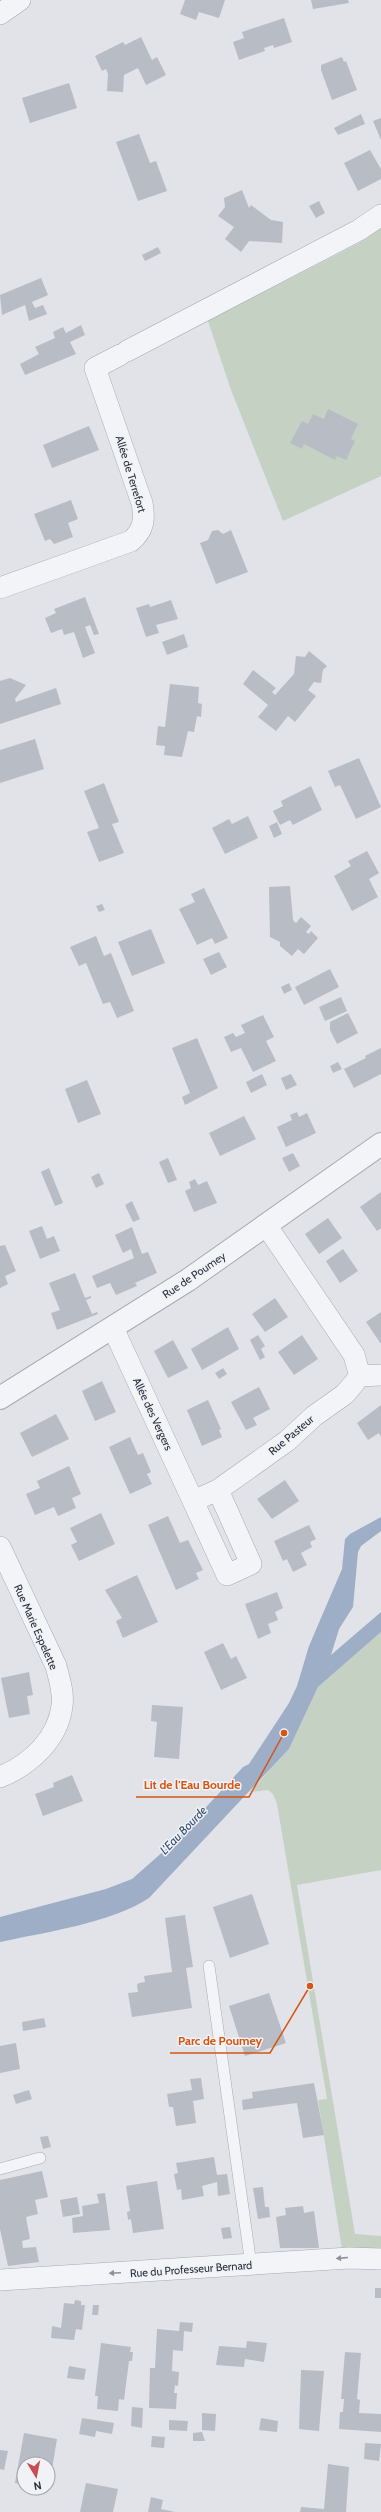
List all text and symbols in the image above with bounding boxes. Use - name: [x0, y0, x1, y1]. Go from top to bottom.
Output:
- street label: Allée de Terrefort: [113, 434, 149, 514]
- street label: Rue de Poumey: [160, 1248, 229, 1301]
- street label: Allée des Vergers: [130, 1375, 176, 1453]
- street label: Rue Pasteur: [265, 1412, 317, 1458]
- street label: Rue Marie Espelette: [11, 1582, 61, 1672]
- callout: Lit de l'Eau Bourde: [136, 1773, 249, 1797]
- text: Lit de l'Eau Bourde: [144, 1777, 240, 1792]
- water label: L'Eau Bourde: [156, 1802, 210, 1857]
- callout: Parc de Poumey: [170, 2029, 270, 2053]
- text: Parc de Poumey: [178, 2033, 263, 2048]
- one-way arrow: [336, 2255, 348, 2262]
- street label: Rue du Professeur Bernard: [129, 2258, 253, 2280]
- one-way arrow: [109, 2270, 121, 2277]
- north arrow: [16, 2456, 56, 2496]
- text: N: [33, 2478, 43, 2493]

